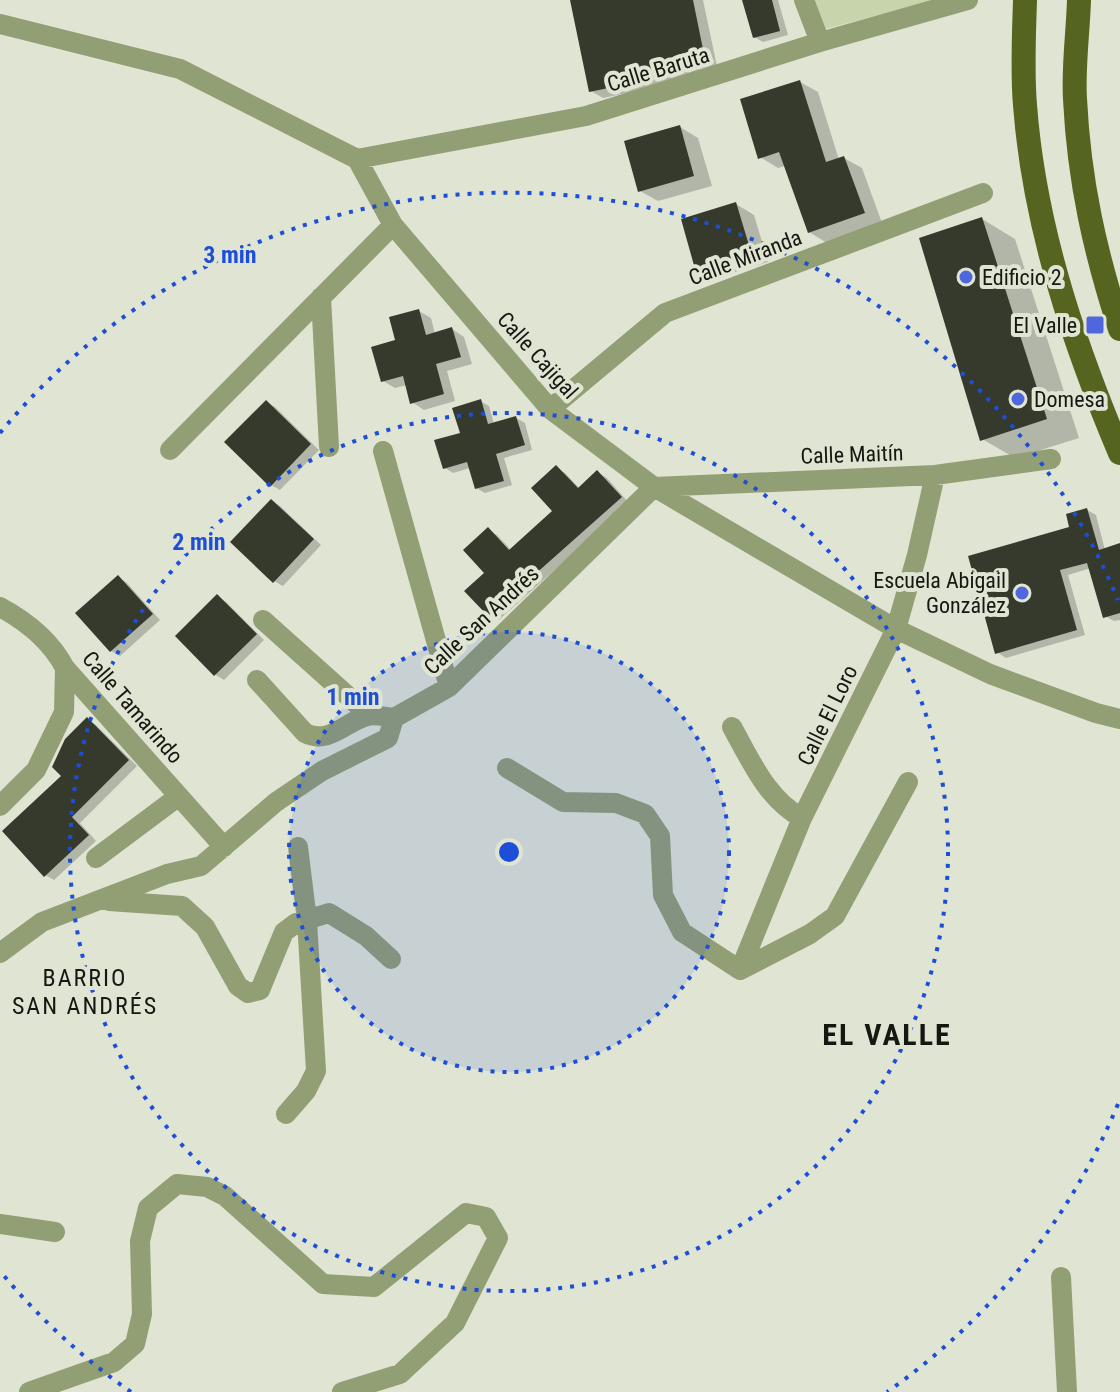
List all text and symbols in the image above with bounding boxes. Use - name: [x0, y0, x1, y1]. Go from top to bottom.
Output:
- street label: Calle Baruta: [604, 42, 712, 97]
- street label: Calle Miranda: [685, 224, 805, 290]
- text: 3 min: [203, 241, 257, 269]
- place label: Edificio 2: [982, 265, 1062, 290]
- marker: Edificio 2: [957, 268, 975, 286]
- street label: Calle Cajigal: [492, 307, 583, 404]
- place label: El Valle: [1013, 313, 1077, 338]
- marker: El Valle: [1084, 314, 1106, 336]
- place label: Domesa: [1034, 387, 1105, 412]
- marker: Domesa: [1009, 390, 1027, 408]
- street label: Calle Maitín: [800, 440, 904, 469]
- text: 2 min: [172, 528, 226, 556]
- street label: Calle San Andrés: [419, 561, 544, 680]
- place label: Escuela Abigail González: [873, 568, 1006, 618]
- marker: Escuela Abigail González: [1013, 584, 1031, 602]
- street label: Calle Tamarindo: [77, 646, 188, 768]
- street label: Calle El Loro: [792, 661, 862, 769]
- text: 1 min: [326, 683, 380, 711]
- centre of rings: [495, 838, 523, 866]
- district label: BARRIO SAN ANDRÉS: [12, 964, 158, 1020]
- district label: EL VALLE: [822, 1017, 952, 1052]

